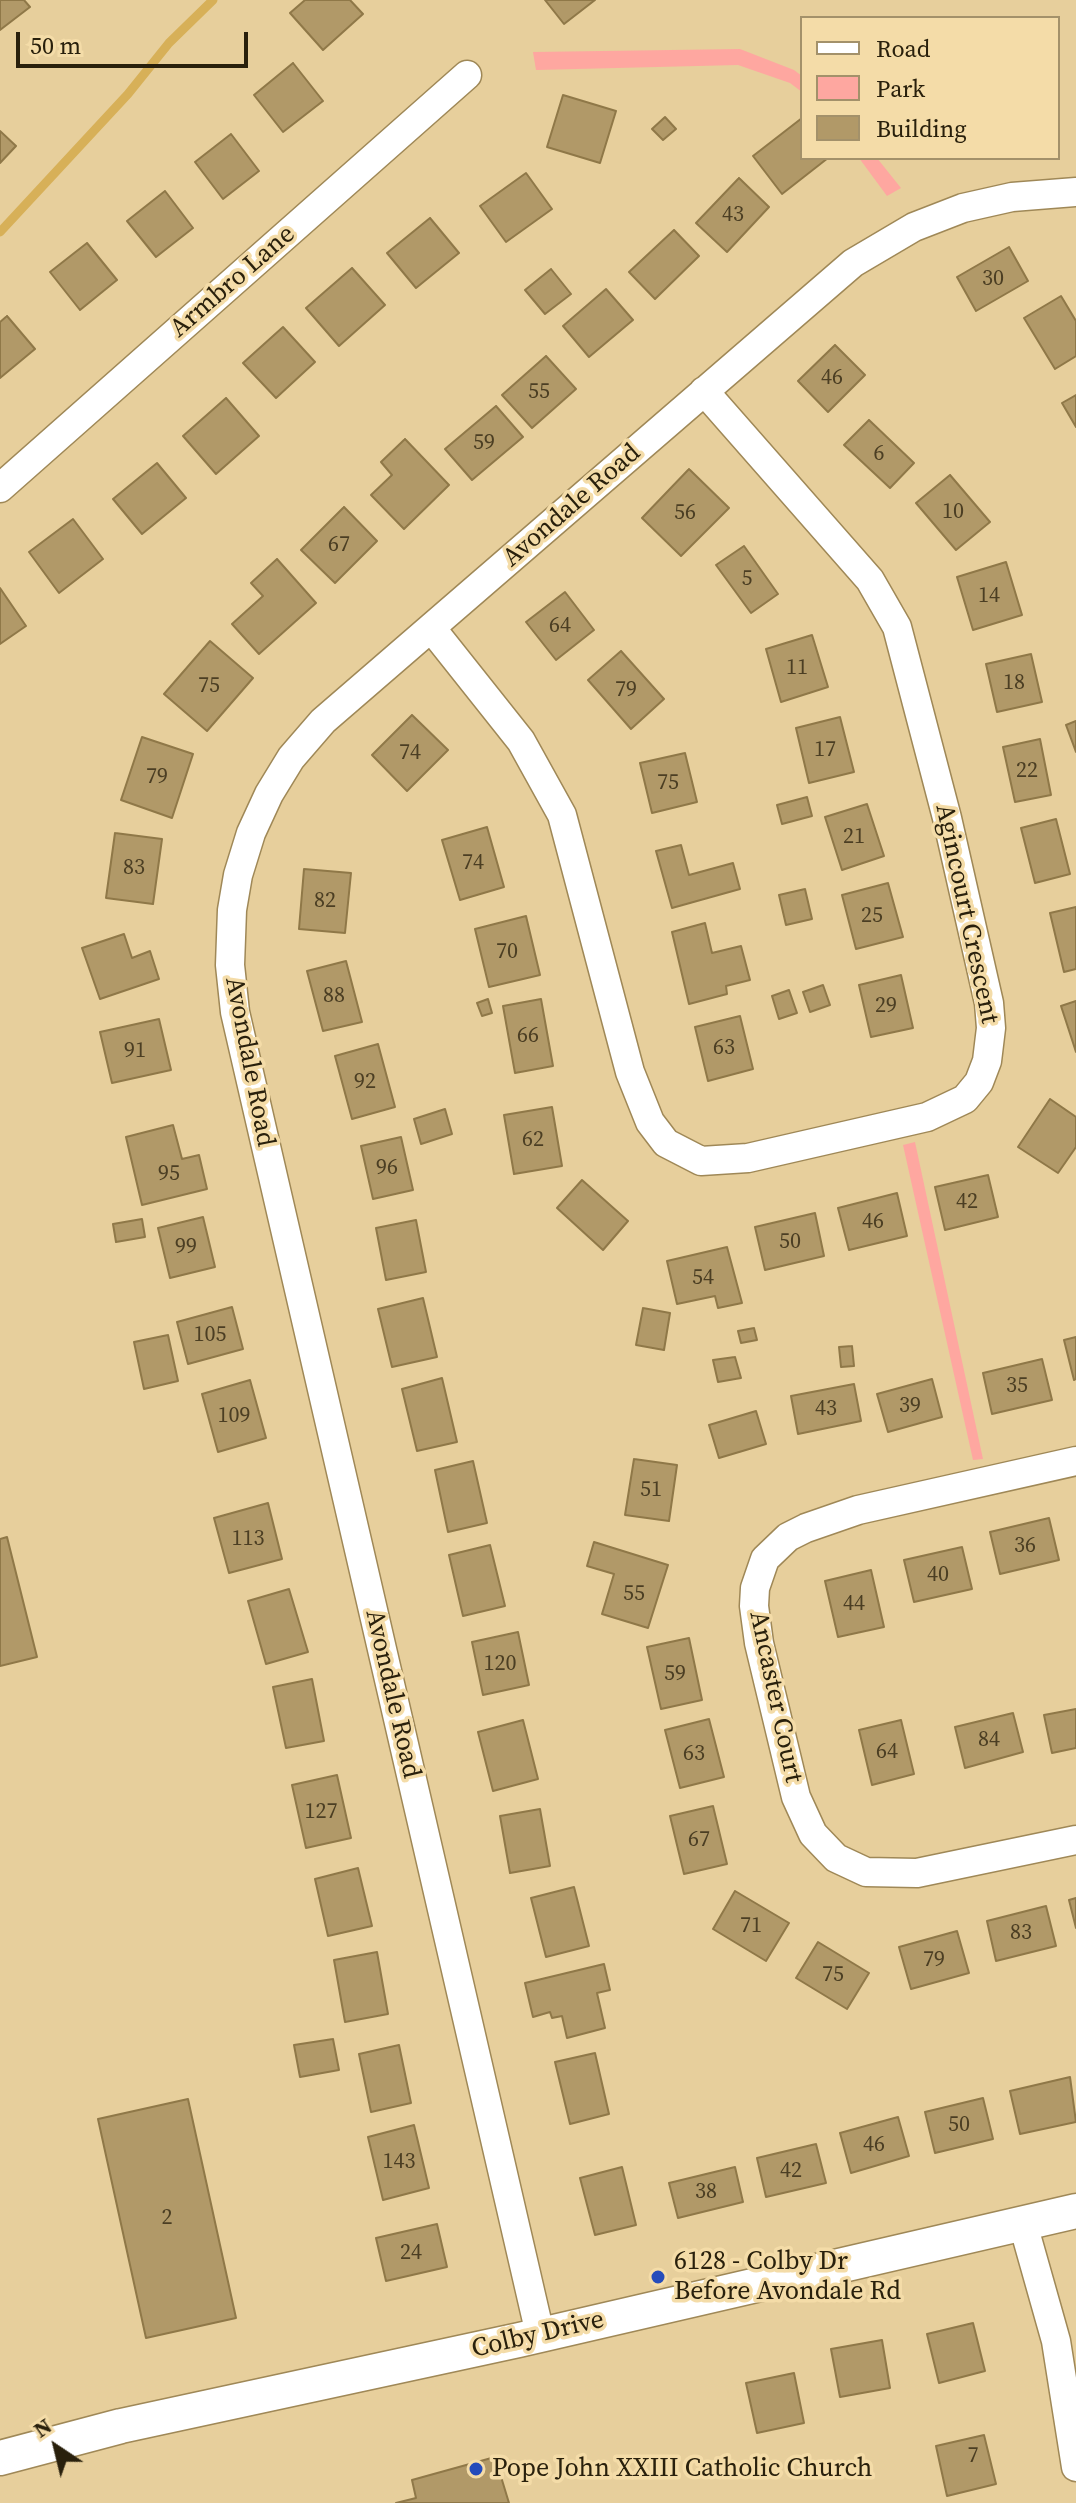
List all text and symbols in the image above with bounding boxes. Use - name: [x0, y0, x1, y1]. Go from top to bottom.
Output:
- scale bar: [20, 16, 252, 66]
- legend: [800, 16, 1060, 160]
- text: 50 m: [30, 29, 81, 62]
- text: Road: [876, 32, 930, 65]
- text: Park: [876, 72, 925, 105]
- text: Building: [876, 112, 967, 145]
- house number: 43: [722, 202, 744, 228]
- street label: Armbro Lane: [164, 219, 302, 345]
- house number: 30: [982, 266, 1004, 292]
- house number: 46: [821, 365, 843, 391]
- house number: 55: [528, 379, 550, 405]
- house number: 59: [473, 430, 495, 456]
- street label: Avondale Road: [497, 438, 647, 574]
- house number: 6: [874, 441, 884, 467]
- house number: 10: [942, 499, 964, 525]
- house number: 56: [674, 500, 696, 526]
- house number: 67: [328, 532, 350, 558]
- house number: 5: [742, 566, 752, 592]
- house number: 14: [978, 583, 1000, 609]
- house number: 64: [549, 613, 571, 639]
- house number: 11: [786, 655, 808, 681]
- house number: 18: [1003, 670, 1025, 696]
- house number: 75: [198, 673, 220, 699]
- house number: 79: [615, 677, 637, 703]
- house number: 17: [814, 737, 836, 763]
- house number: 74: [399, 740, 421, 766]
- house number: 22: [1016, 758, 1038, 784]
- house number: 79: [146, 764, 168, 790]
- house number: 75: [657, 770, 679, 796]
- street label: Agincourt Crescent: [927, 801, 1005, 1027]
- house number: 21: [843, 824, 865, 850]
- house number: 74: [462, 850, 484, 876]
- house number: 83: [123, 855, 145, 881]
- house number: 82: [314, 888, 336, 914]
- house number: 25: [861, 903, 883, 929]
- house number: 70: [496, 939, 518, 965]
- street label: Avondale Road: [217, 975, 281, 1149]
- house number: 88: [323, 983, 345, 1009]
- house number: 29: [875, 993, 897, 1019]
- house number: 66: [517, 1023, 539, 1049]
- house number: 63: [713, 1035, 735, 1061]
- house number: 91: [124, 1038, 146, 1064]
- house number: 92: [354, 1069, 376, 1095]
- house number: 62: [522, 1127, 544, 1153]
- house number: 96: [376, 1155, 398, 1181]
- house number: 95: [158, 1161, 180, 1187]
- house number: 42: [956, 1189, 978, 1215]
- house number: 46: [862, 1209, 884, 1235]
- house number: 50: [779, 1229, 801, 1255]
- house number: 99: [175, 1234, 197, 1260]
- house number: 54: [692, 1265, 714, 1291]
- house number: 105: [194, 1322, 226, 1348]
- house number: 35: [1006, 1373, 1028, 1399]
- house number: 39: [899, 1393, 921, 1419]
- house number: 43: [815, 1396, 837, 1422]
- house number: 109: [218, 1403, 250, 1429]
- house number: 51: [640, 1477, 662, 1503]
- house number: 113: [232, 1526, 264, 1552]
- house number: 36: [1014, 1533, 1036, 1559]
- house number: 40: [927, 1562, 949, 1588]
- house number: 55: [623, 1581, 645, 1607]
- house number: 44: [843, 1591, 865, 1617]
- street label: Avondale Road: [357, 1607, 427, 1781]
- street label: Ancaster Court: [742, 1608, 808, 1786]
- house number: 120: [484, 1651, 516, 1677]
- house number: 59: [664, 1661, 686, 1687]
- house number: 84: [978, 1727, 1000, 1753]
- house number: 64: [876, 1739, 898, 1765]
- house number: 63: [683, 1741, 705, 1767]
- house number: 127: [305, 1799, 337, 1825]
- house number: 67: [688, 1827, 710, 1853]
- house number: 71: [740, 1913, 762, 1939]
- house number: 83: [1010, 1920, 1032, 1946]
- house number: 79: [923, 1947, 945, 1973]
- house number: 75: [822, 1962, 844, 1988]
- house number: 50: [948, 2112, 970, 2138]
- house number: 46: [863, 2132, 885, 2158]
- house number: 143: [383, 2149, 415, 2175]
- house number: 42: [780, 2158, 802, 2184]
- house number: 38: [695, 2179, 717, 2205]
- house number: 2: [162, 2205, 172, 2231]
- house number: 24: [400, 2240, 422, 2266]
- place label: 6128 - Colby Dr Before Avondale Rd: [674, 2246, 901, 2308]
- marker: 6128 - Colby Dr Before Avondale Rd: [649, 2268, 667, 2286]
- street label: Colby Drive: [469, 2305, 607, 2365]
- north arrow: [16, 2407, 96, 2487]
- text: N: [27, 2410, 57, 2444]
- house number: 7: [968, 2443, 978, 2469]
- place label: Pope John XXIII Catholic Church: [492, 2453, 872, 2485]
- marker: Pope John XXIII Catholic Church: [467, 2460, 485, 2478]

